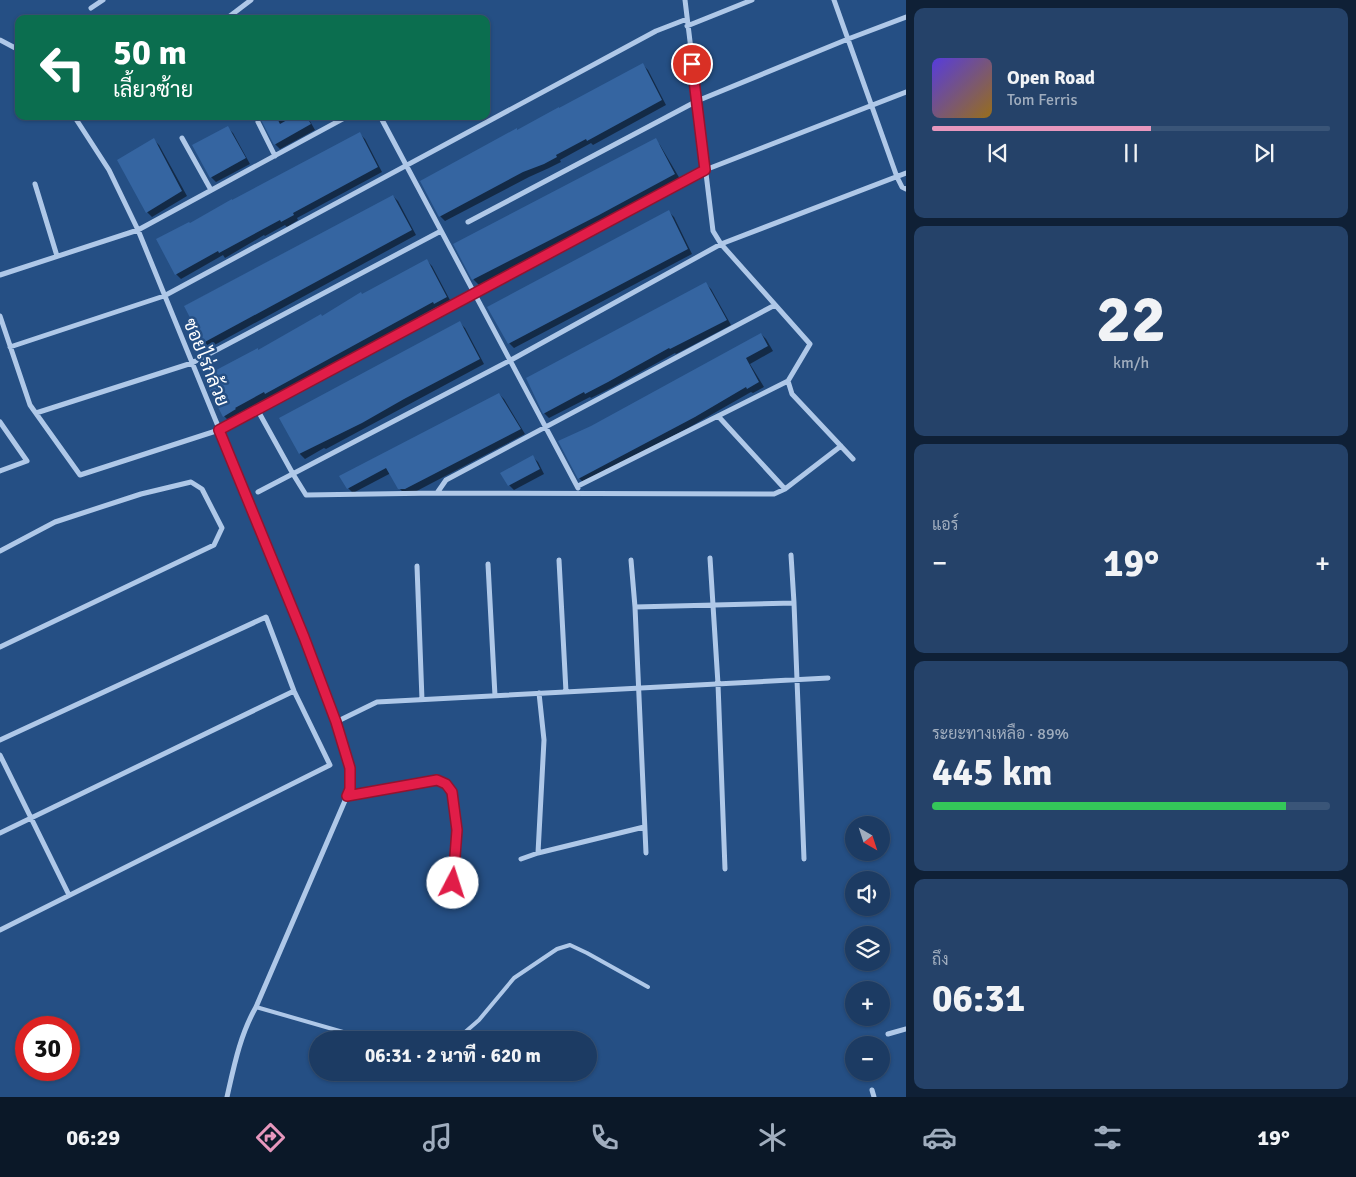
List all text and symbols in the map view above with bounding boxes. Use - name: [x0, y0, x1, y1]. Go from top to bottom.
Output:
- text: 50 m: [113, 31, 187, 74]
- icon: left: [30, 35, 95, 100]
- pin: [671, 43, 713, 85]
- icon: arrive: [678, 50, 706, 78]
- text: Open Road: [1007, 66, 1095, 90]
- text: เลี้ยวซ้าย: [113, 76, 193, 103]
- text: Tom Ferris: [1007, 90, 1077, 110]
- icon: previous: [984, 139, 1012, 167]
- icon: pause: [1117, 139, 1145, 167]
- icon: next: [1250, 139, 1278, 167]
- text: 22: [1096, 280, 1166, 360]
- street label: ซอยไร่กล้วย: [178, 314, 236, 410]
- text: km/h: [1113, 353, 1149, 373]
- text: แอร์: [932, 515, 958, 535]
- text: 19°: [1103, 540, 1159, 587]
- text: −: [932, 546, 947, 580]
- text: +: [1315, 546, 1330, 580]
- text: ระยะทางเหลือ · 89%: [932, 724, 1069, 744]
- text: 445 km: [932, 749, 1053, 796]
- north arrow: [845, 816, 890, 861]
- map controls: [845, 816, 890, 1081]
- position arrow: [426, 856, 478, 908]
- button: sound: [845, 871, 890, 916]
- button: layers: [845, 926, 890, 971]
- text: ถึง: [932, 950, 949, 970]
- text: 06:31: [932, 975, 1025, 1022]
- button: +: [845, 981, 890, 1026]
- speed limit sign: 30: [15, 1016, 80, 1081]
- button: −: [845, 1036, 890, 1081]
- text: 06:31 · 2 นาที · 620 m: [365, 1044, 541, 1068]
- icon: directions: [253, 1120, 288, 1155]
- icon: music: [420, 1120, 455, 1155]
- icon: phone: [587, 1120, 622, 1155]
- icon: climate: [755, 1120, 790, 1155]
- icon: car: [922, 1120, 957, 1155]
- icon: filters: [1090, 1120, 1125, 1155]
- text: 06:29: [66, 1124, 120, 1151]
- text: 19°: [1257, 1124, 1290, 1151]

